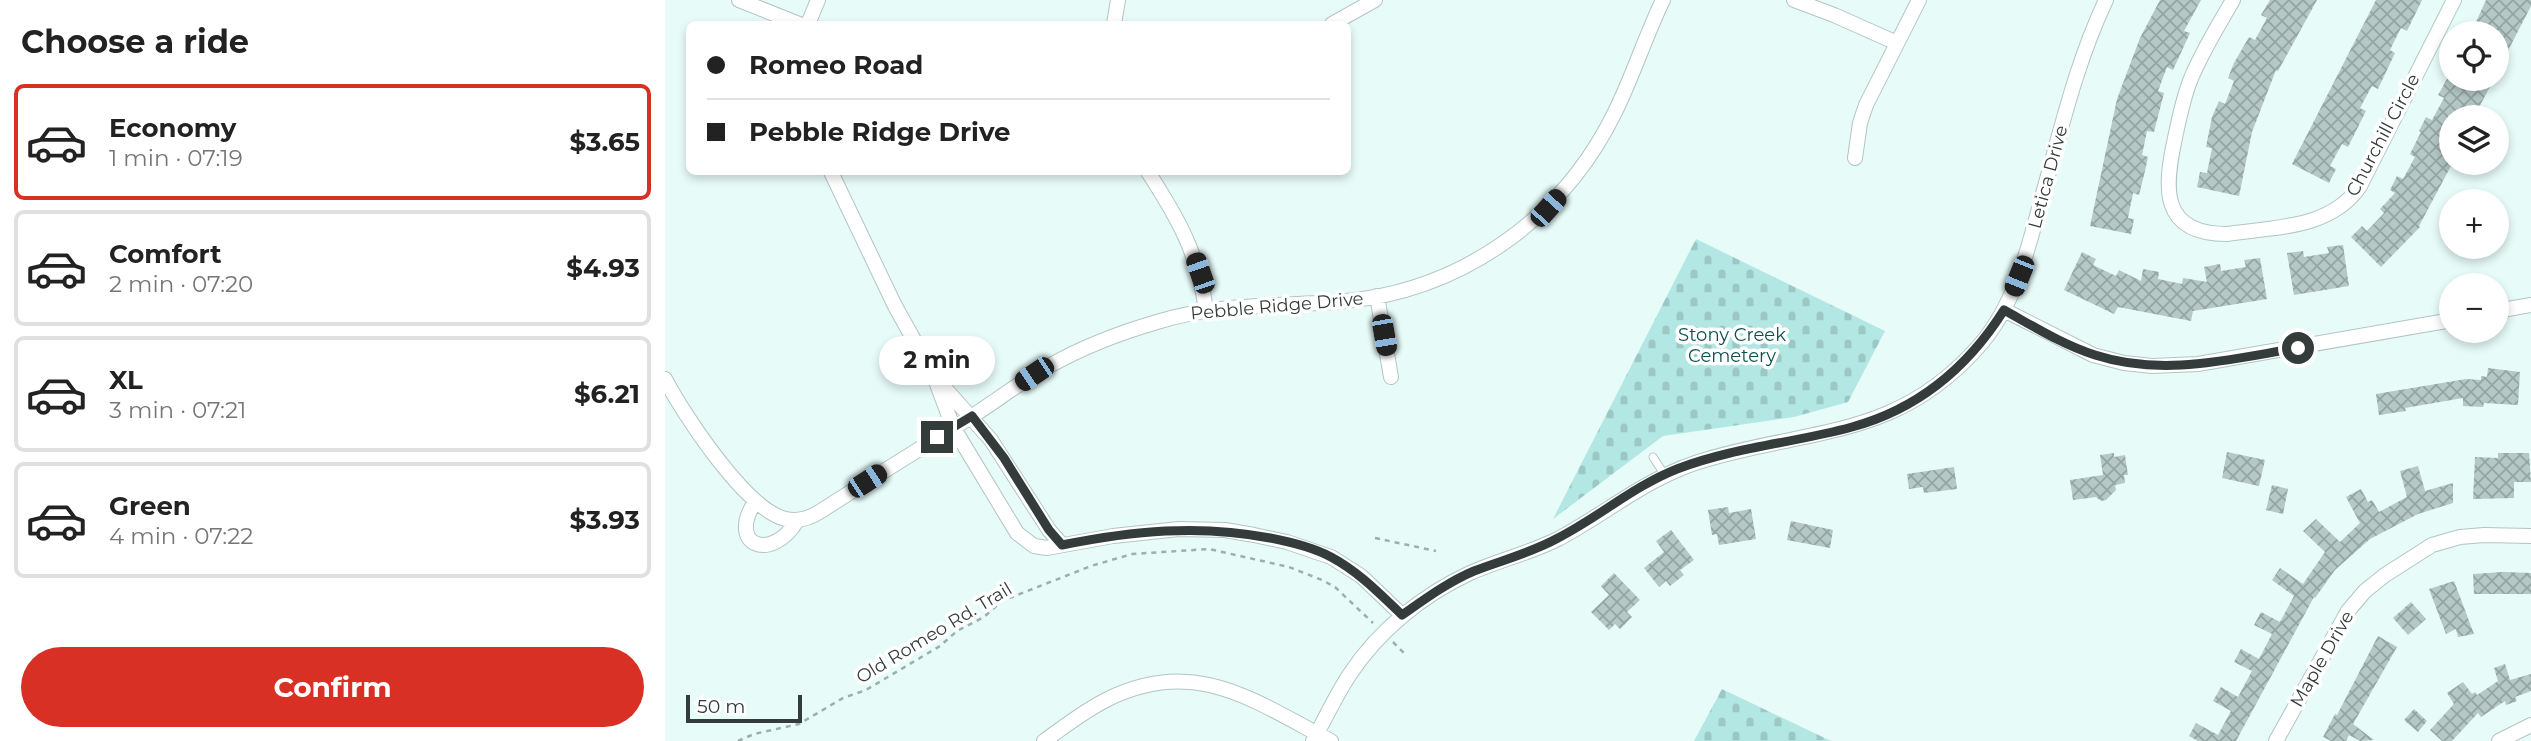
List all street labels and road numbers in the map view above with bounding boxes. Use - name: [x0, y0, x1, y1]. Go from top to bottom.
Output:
- street label: Churchill Circle: [2341, 70, 2425, 200]
- street label: Letica Drive: [2024, 123, 2072, 231]
- street label: Pebble Ridge Drive: [1190, 287, 1365, 325]
- street label: Old Romeo Rd. Trail: [852, 578, 1016, 688]
- street label: Maple Drive: [2286, 607, 2358, 711]

